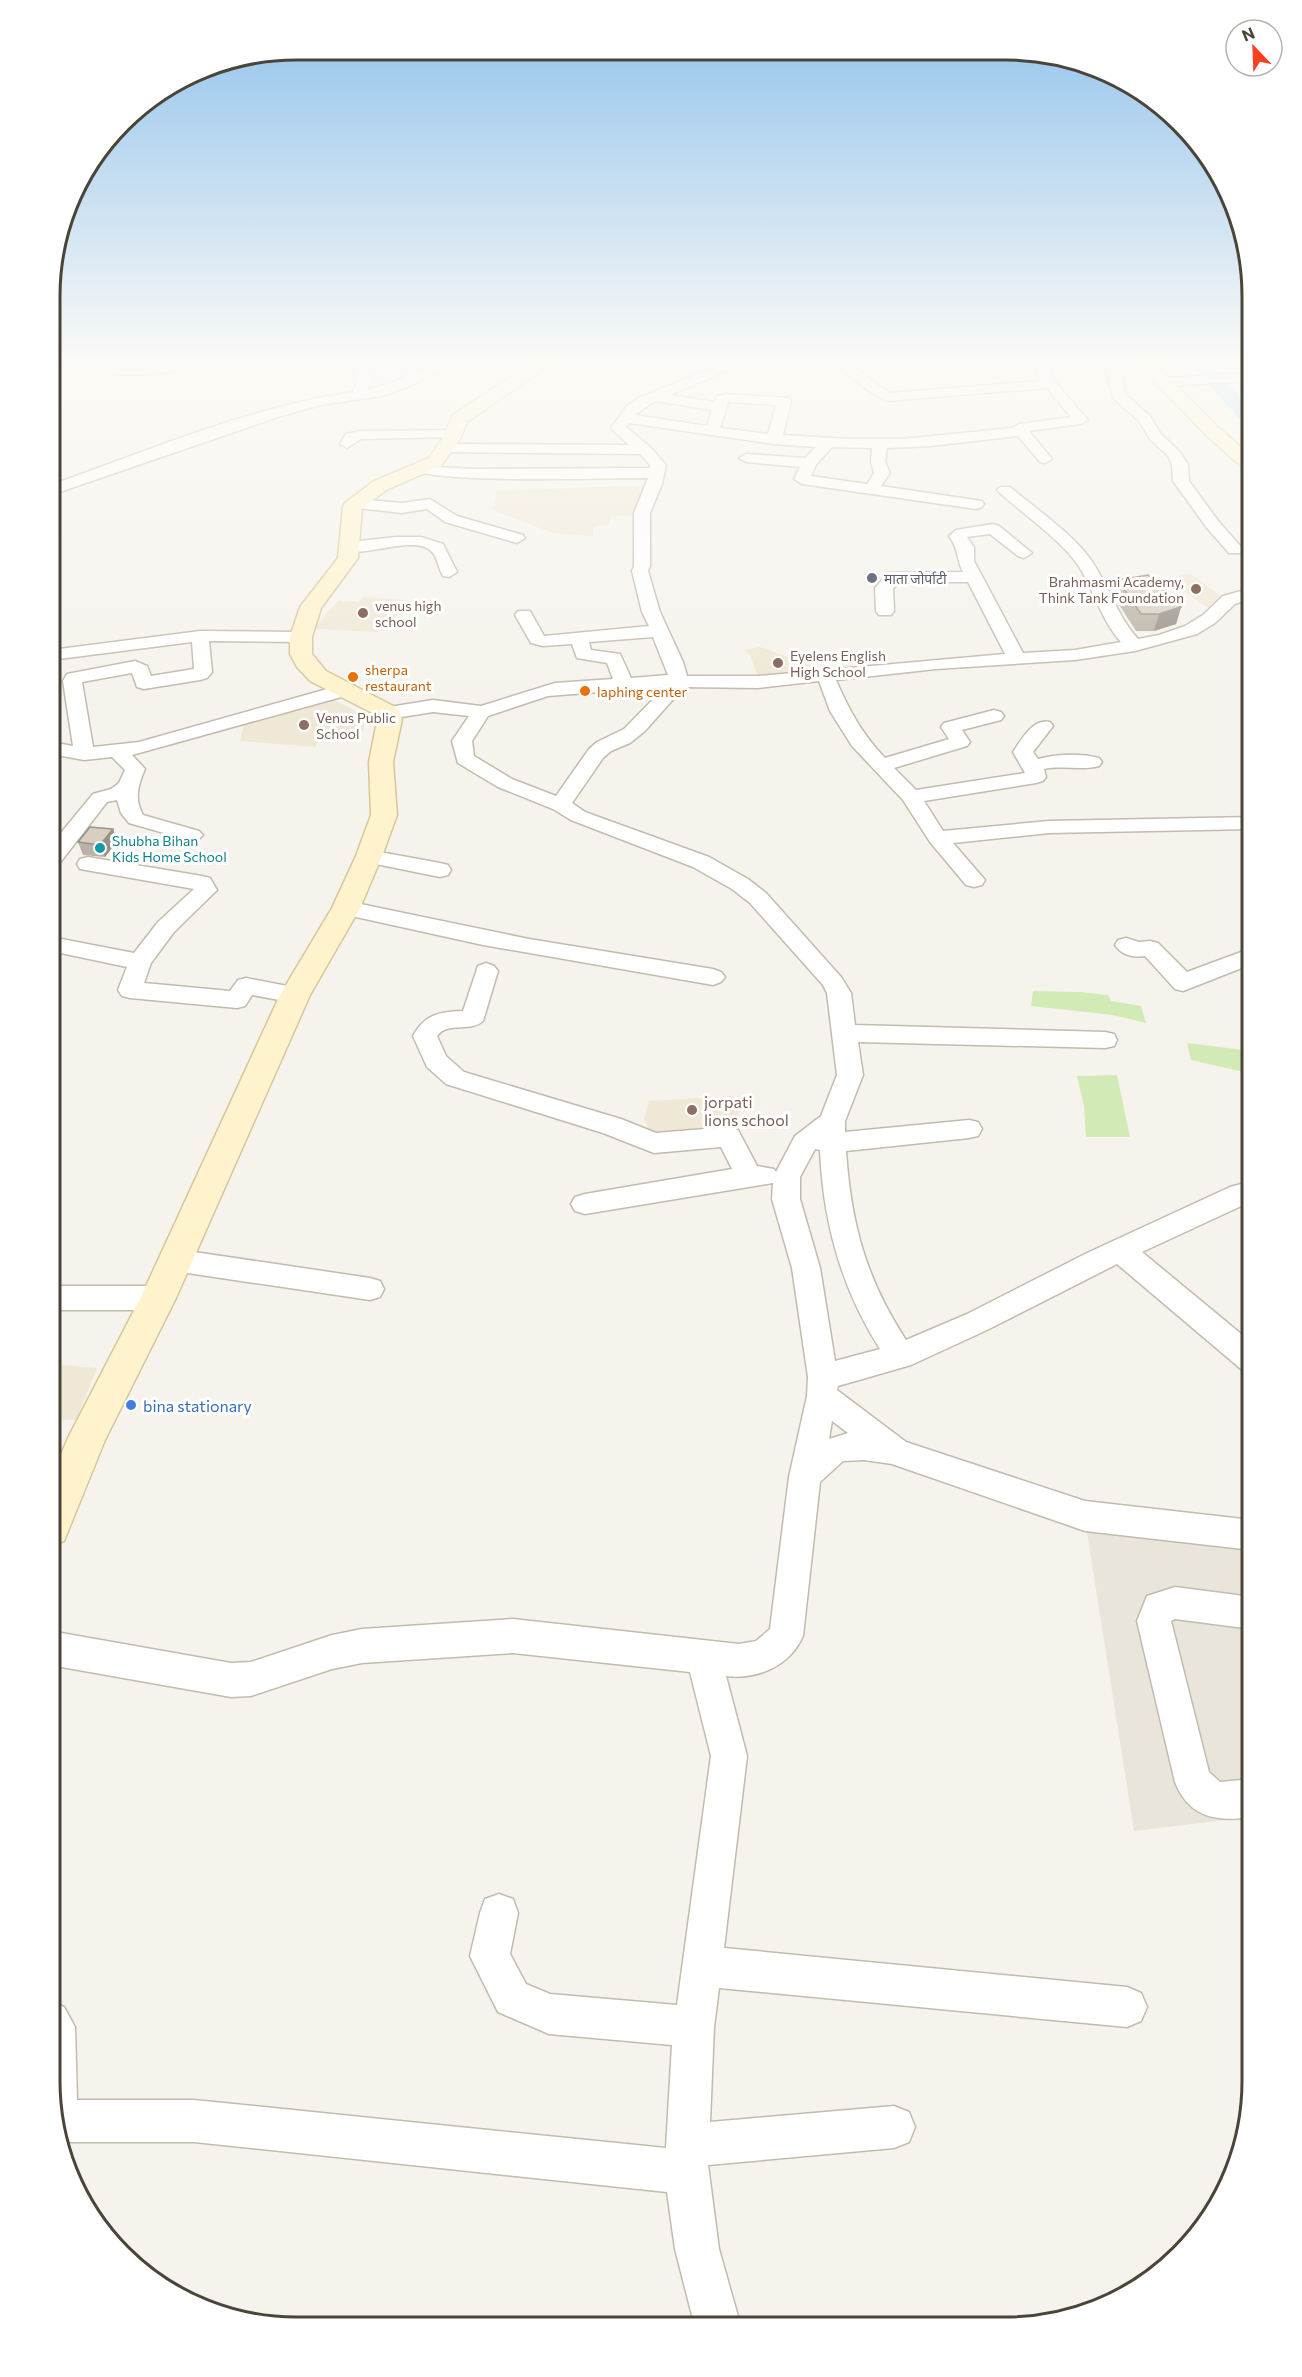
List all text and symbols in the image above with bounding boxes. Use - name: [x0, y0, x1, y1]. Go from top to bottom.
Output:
- north arrow: [1224, 18, 1284, 78]
- text: N: [1239, 23, 1257, 45]
- place label: माता जोर्पाटी: [884, 570, 947, 587]
- marker: माता जोर्पाटी: [865, 571, 879, 585]
- place label: Brahmasmi Academy, Think Tank Foundation: [1039, 573, 1184, 606]
- marker: Brahmasmi Academy, Think Tank Foundation: [1189, 582, 1203, 596]
- place label: venus high school: [375, 597, 441, 630]
- marker: venus high school: [356, 606, 370, 620]
- place label: Eyelens English High School: [790, 647, 886, 680]
- marker: Eyelens English High School: [771, 656, 785, 670]
- place label: sherpa restaurant: [365, 661, 432, 694]
- marker: sherpa restaurant: [346, 670, 360, 684]
- place label: laphing center: [597, 683, 687, 700]
- marker: laphing center: [578, 684, 592, 698]
- place label: Venus Public School: [316, 709, 396, 742]
- marker: Venus Public School: [297, 718, 311, 732]
- place label: Shubha Bihan Kids Home School: [112, 832, 227, 865]
- marker: Shubha Bihan Kids Home School: [93, 841, 107, 855]
- place label: jorpati lions school: [704, 1092, 789, 1129]
- marker: jorpati lions school: [685, 1103, 699, 1117]
- place label: bina stationary: [143, 1396, 252, 1415]
- marker: bina stationary: [124, 1398, 138, 1412]

